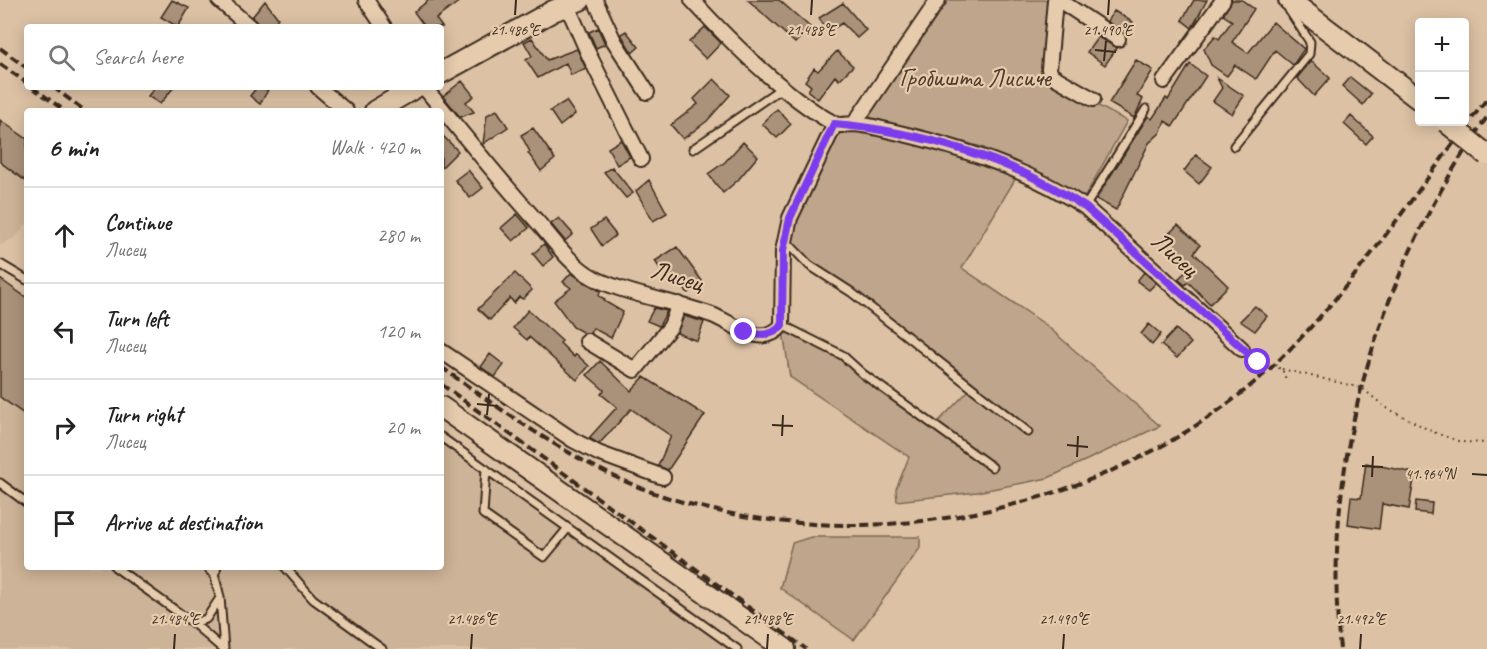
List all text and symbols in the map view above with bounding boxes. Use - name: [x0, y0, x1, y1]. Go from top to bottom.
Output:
- map controls: [1415, 18, 1469, 126]
- button: +: [1415, 18, 1469, 72]
- text: 21.486°E: [491, 21, 542, 40]
- text: 21.488°E: [787, 21, 838, 40]
- text: 21.490°E: [1084, 21, 1135, 40]
- search box: [24, 24, 444, 90]
- icon: search: [45, 41, 78, 74]
- text: Search here: [93, 43, 183, 71]
- park label: Гробишта Лисиче: [899, 61, 1052, 94]
- button: −: [1415, 72, 1469, 126]
- text: 6 min: [48, 131, 98, 164]
- text: Walk · 420 m: [330, 135, 420, 160]
- text: Continue: [105, 209, 171, 237]
- icon: ahead: [48, 219, 81, 252]
- text: 280 m: [377, 223, 420, 248]
- street label: Лисец: [1144, 224, 1207, 285]
- text: Лисец: [105, 237, 146, 262]
- street label: Лисец: [647, 252, 708, 300]
- text: Turn left: [105, 305, 169, 333]
- icon: left: [48, 315, 81, 348]
- route end: [730, 318, 756, 344]
- text: 120 m: [377, 319, 420, 344]
- text: Лисец: [105, 333, 146, 358]
- route start: [1244, 348, 1270, 374]
- text: Turn right: [105, 401, 182, 429]
- icon: right: [48, 411, 81, 444]
- text: 20 m: [386, 415, 420, 440]
- text: Лисец: [105, 429, 146, 454]
- text: 41.964°N: [1405, 465, 1458, 484]
- icon: arrive: [48, 507, 81, 540]
- text: Arrive at destination: [105, 509, 262, 537]
- text: 21.484°E: [151, 610, 202, 629]
- text: 21.486°E: [448, 610, 499, 629]
- text: 21.488°E: [744, 610, 795, 629]
- text: 21.490°E: [1040, 610, 1091, 629]
- text: 21.492°E: [1337, 610, 1388, 629]

